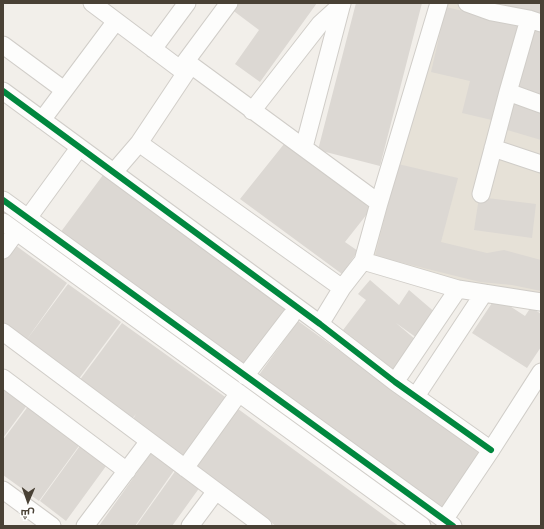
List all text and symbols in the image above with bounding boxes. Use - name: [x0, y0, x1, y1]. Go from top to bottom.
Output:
- north arrow: [8, 481, 48, 521]
- text: ش: [20, 507, 35, 520]

